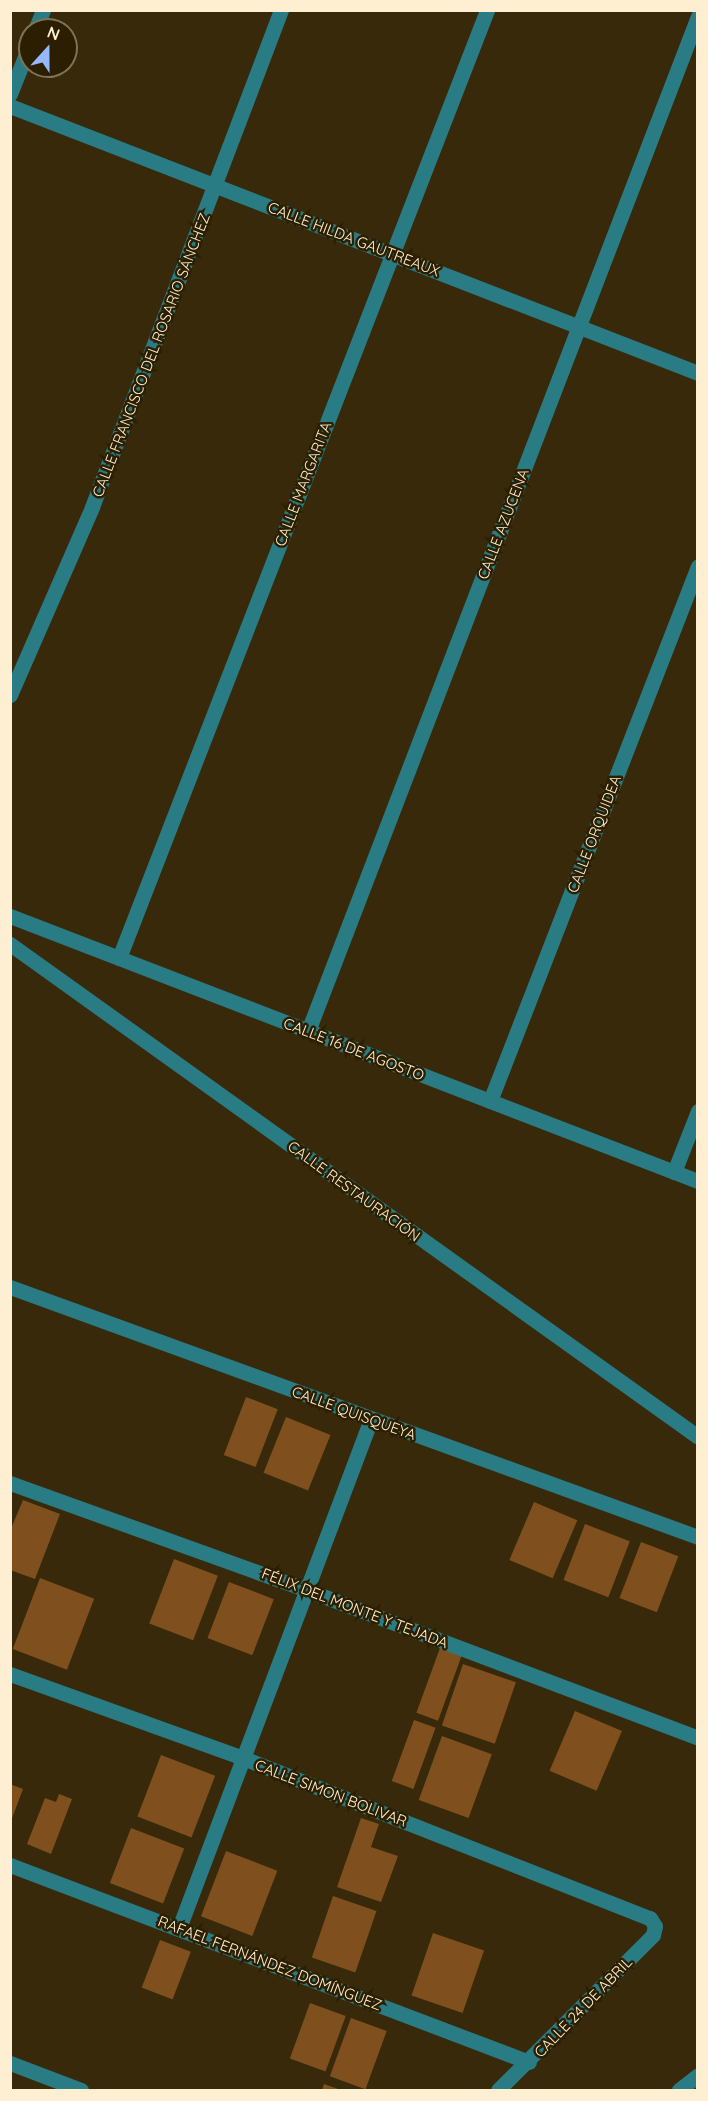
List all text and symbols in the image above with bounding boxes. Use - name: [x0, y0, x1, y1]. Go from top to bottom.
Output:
- north arrow: [18, 18, 78, 78]
- text: N: [45, 22, 63, 45]
- street label: CALLE HILDA GAUTREAUX: [266, 198, 442, 280]
- street label: CALLE FRANCISCO DEL ROSARIO SÁNCHEZ: [88, 210, 214, 500]
- street label: CALLE MARGARITA: [271, 419, 335, 549]
- street label: CALLE AZUCENA: [474, 466, 532, 582]
- street label: CALLE ORQUIDEA: [563, 773, 625, 895]
- street label: CALLE 16 DE AGOSTO: [281, 1014, 427, 1084]
- street label: CALLE RESTAURACIÓN: [284, 1137, 424, 1245]
- street label: CALLE QUISQUEYA: [289, 1382, 419, 1444]
- street label: FÉLIX DEL MONTE Y TEJADA: [259, 1564, 451, 1652]
- street label: CALLE SIMON BOLIVAR: [252, 1756, 410, 1830]
- street label: RAFAEL FERNÁNDEZ DOMÍNGUEZ: [156, 1912, 384, 2014]
- street label: CALLE 24 DE ABRIL: [530, 1953, 636, 2061]

